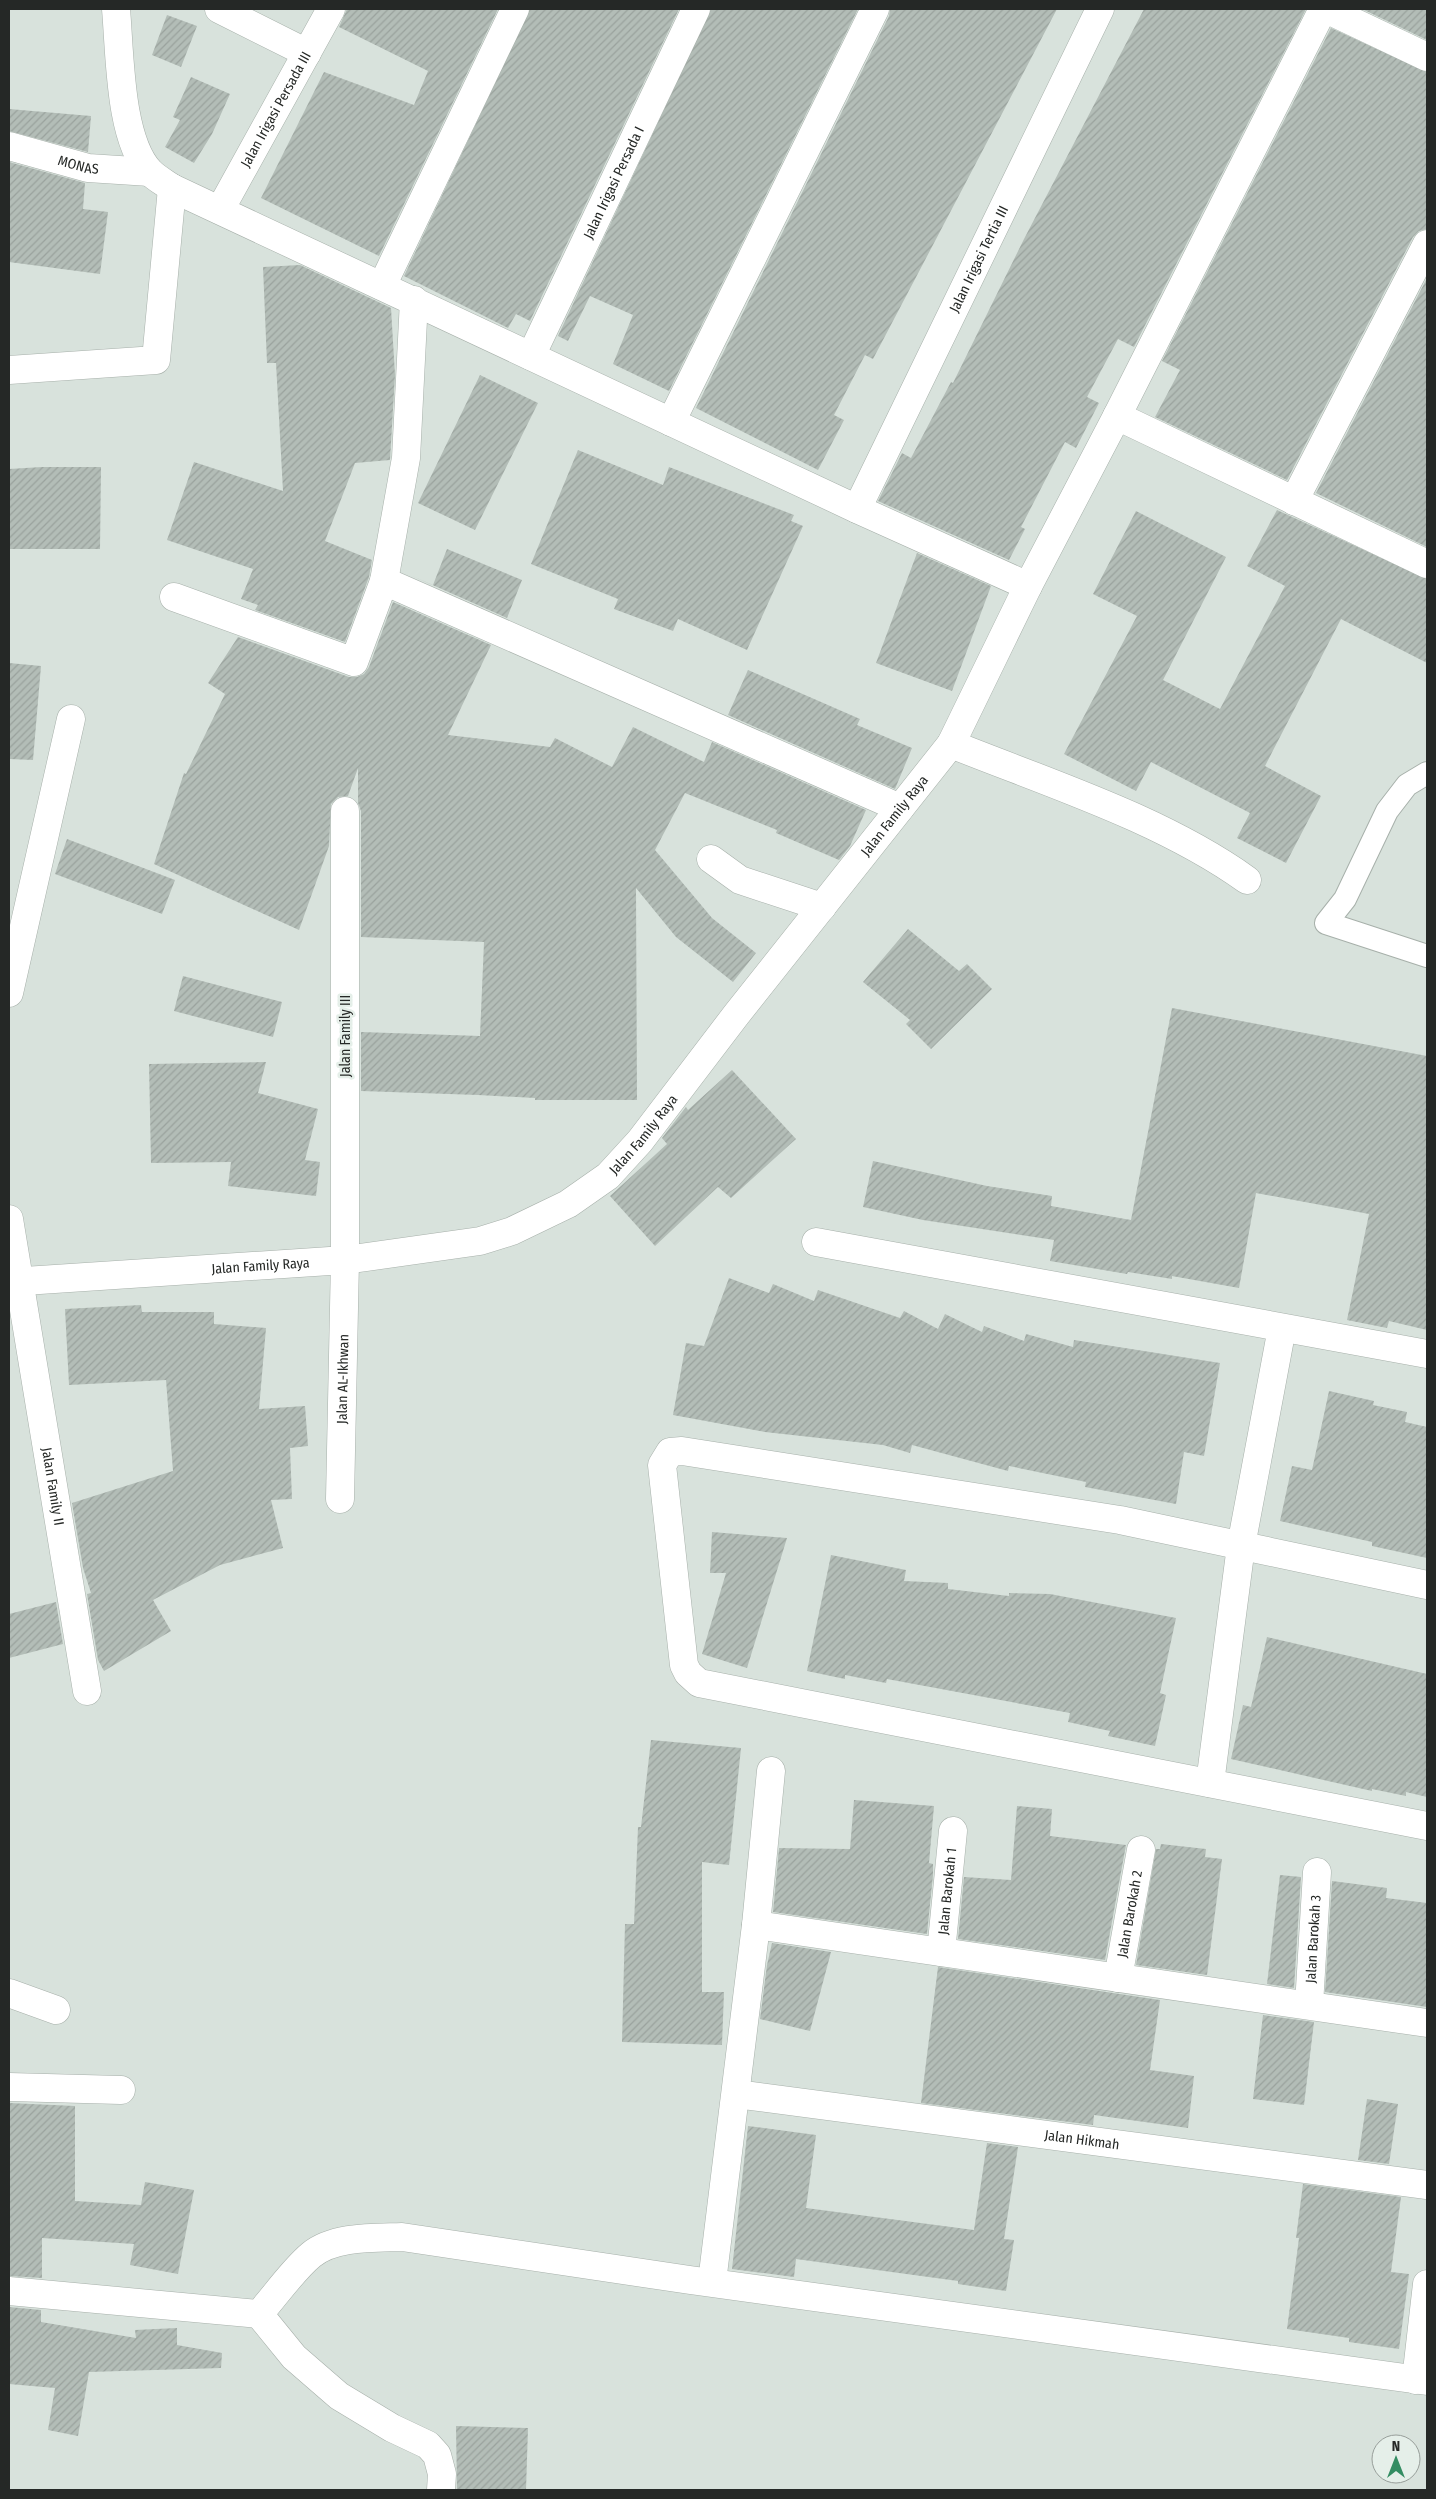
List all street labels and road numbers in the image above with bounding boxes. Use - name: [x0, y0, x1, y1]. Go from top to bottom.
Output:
- street label: Jalan Irigasi Persada III: [237, 49, 315, 170]
- street label: Jalan Irigasi Persada I: [580, 124, 648, 242]
- street label: MONAS: [56, 152, 99, 178]
- street label: Jalan Irigasi Tertia III: [946, 203, 1012, 315]
- street label: Jalan Family Raya: [857, 772, 932, 860]
- street label: Jalan Family III: [337, 995, 354, 1077]
- street label: Jalan Family Raya: [606, 1091, 681, 1178]
- street label: Jalan Family Raya: [211, 1254, 310, 1278]
- street label: Jalan AL-Ikhwan: [334, 1334, 352, 1424]
- street label: Jalan Family II: [38, 1446, 67, 1527]
- street label: Jalan Barokah 1: [935, 1847, 960, 1936]
- street label: Jalan Barokah 2: [1114, 1869, 1146, 1959]
- street label: Jalan Barokah 3: [1302, 1895, 1325, 1984]
- street label: Jalan Hikmah: [1043, 2127, 1120, 2153]

